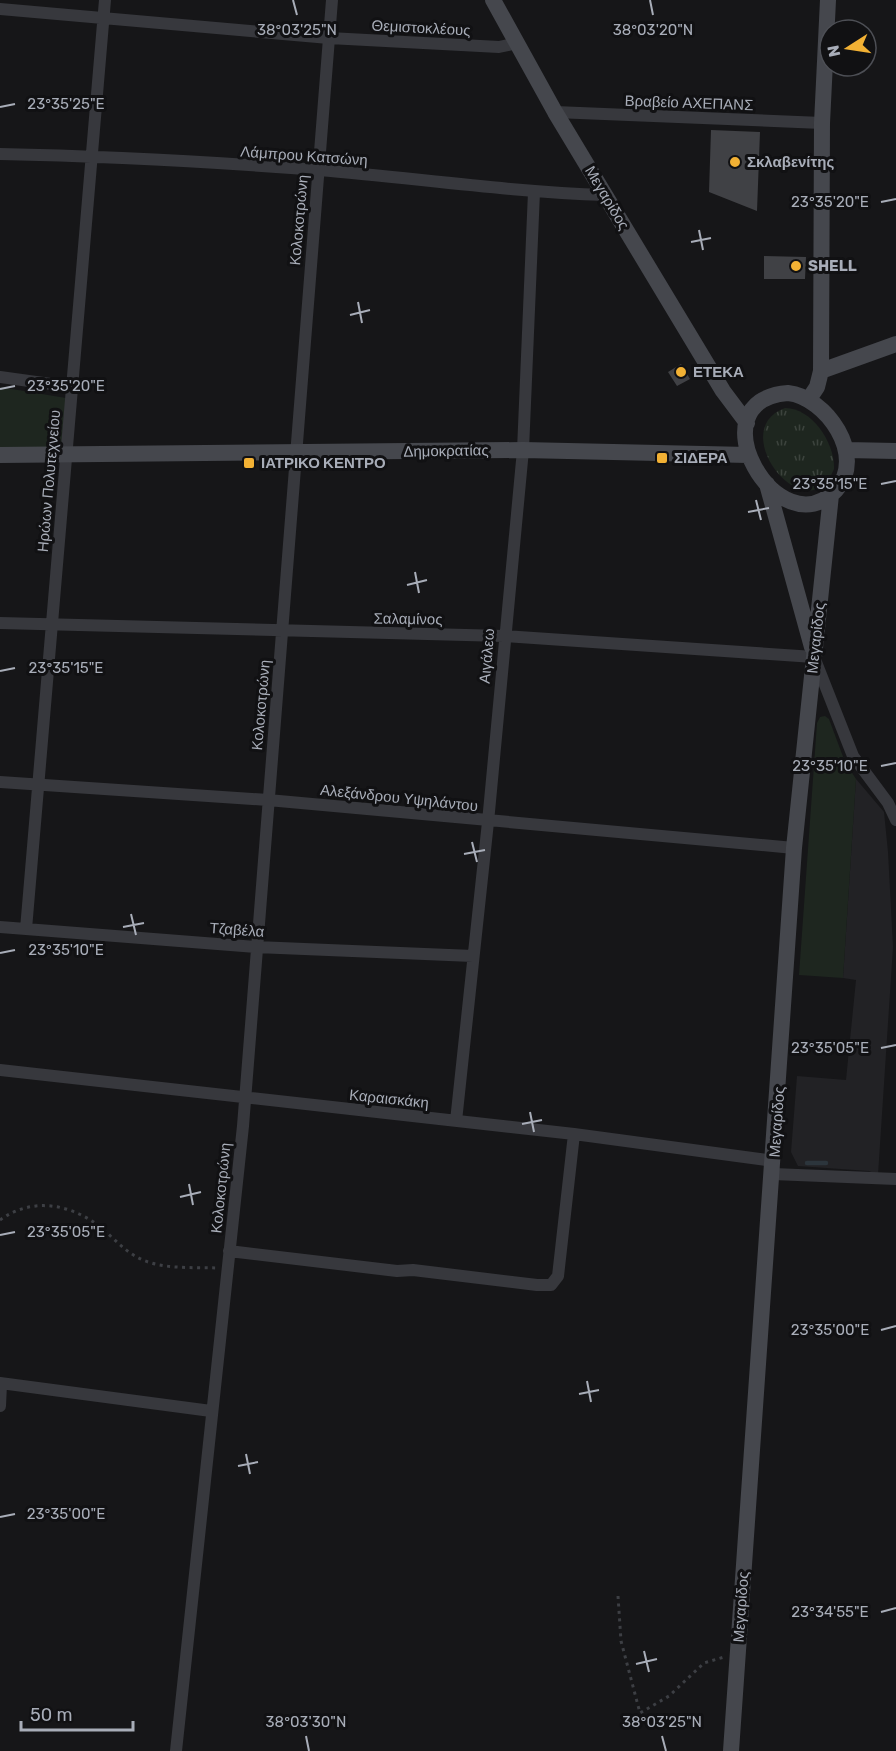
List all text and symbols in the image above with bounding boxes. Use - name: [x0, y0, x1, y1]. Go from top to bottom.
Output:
- street label: Θεμιστοκλέους: [371, 16, 471, 40]
- north arrow: [818, 18, 878, 78]
- text: 38°03'25"N: [257, 21, 337, 39]
- text: 38°03'20"N: [613, 21, 693, 39]
- text: N: [823, 43, 844, 59]
- street label: Βραβείο ΑΧΕΠΑΝΣ: [624, 92, 754, 114]
- text: 23°35'25"E: [27, 95, 105, 113]
- street label: Λάμπρου Κατσώνη: [240, 143, 368, 169]
- place label: Σκλαβενίτης: [747, 153, 834, 171]
- marker: Σκλαβενίτης: [728, 155, 742, 169]
- street label: Μεγαρίδος: [581, 163, 633, 233]
- street label: Κολοκοτρώνη: [286, 174, 312, 266]
- text: 23°35'20"E: [791, 193, 869, 211]
- place label: SHELL: [808, 257, 857, 275]
- marker: SHELL: [789, 259, 803, 273]
- place label: ΕΤΕΚΑ: [693, 363, 744, 381]
- marker: ΕΤΕΚΑ: [674, 365, 688, 379]
- text: 23°35'20"E: [27, 377, 105, 395]
- street label: Ηρώων Πολυτεχνείου: [34, 409, 64, 553]
- street label: Δημοκρατίας: [403, 441, 489, 461]
- place label: ΣΙΔΕΡΑ: [674, 449, 728, 467]
- marker: ΣΙΔΕΡΑ: [655, 451, 669, 465]
- place label: ΙΑΤΡΙΚΟ ΚΕΝΤΡΟ: [261, 454, 386, 472]
- marker: ΙΑΤΡΙΚΟ ΚΕΝΤΡΟ: [242, 456, 256, 470]
- text: 23°35'15"E: [793, 475, 867, 493]
- street label: Μεγαρίδος: [803, 602, 829, 674]
- street label: Σαλαμίνος: [373, 609, 443, 629]
- street label: Αιγάλεω: [476, 627, 498, 684]
- text: 23°35'15"E: [29, 659, 103, 677]
- street label: Κολοκοτρώνη: [248, 659, 274, 751]
- text: 23°35'10"E: [792, 757, 868, 775]
- street label: Αλεξάνδρου Υψηλάντου: [319, 781, 479, 815]
- street label: Τζαβέλα: [209, 919, 265, 941]
- text: 23°35'10"E: [28, 941, 104, 959]
- text: 23°35'05"E: [791, 1039, 869, 1057]
- street label: Καραισκάκη: [348, 1086, 430, 1112]
- street label: Μεγαρίδος: [766, 1086, 788, 1158]
- street label: Κολοκοτρώνη: [207, 1142, 235, 1234]
- text: 23°35'05"E: [27, 1223, 105, 1241]
- text: 23°35'00"E: [791, 1321, 869, 1339]
- text: 23°35'00"E: [27, 1505, 105, 1523]
- street label: Μεγαρίδος: [730, 1571, 752, 1643]
- text: 23°34'55"E: [791, 1603, 869, 1621]
- scale bar: [21, 1694, 134, 1732]
- text: 50 m: [30, 1704, 73, 1726]
- text: 38°03'30"N: [266, 1713, 346, 1731]
- text: 38°03'25"N: [622, 1713, 702, 1731]

